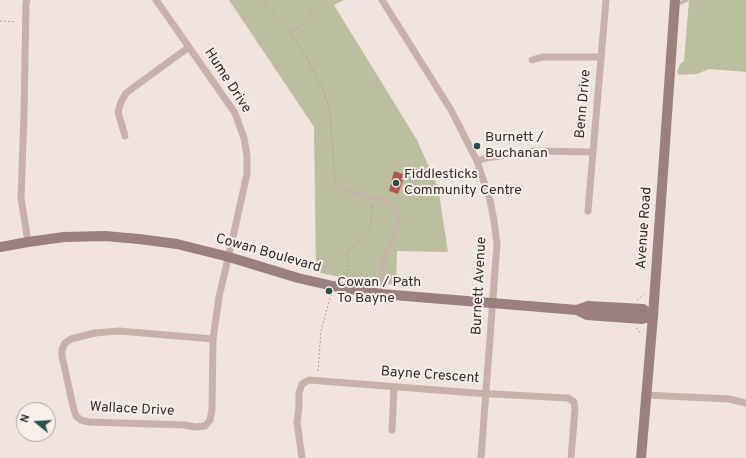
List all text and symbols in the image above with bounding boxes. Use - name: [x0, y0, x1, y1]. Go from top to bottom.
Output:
- street label: Hume Drive: [200, 45, 254, 117]
- street label: Benn Drive: [573, 69, 595, 139]
- place label: Burnett / Buchanan: [485, 130, 548, 162]
- marker: Burnett / Buchanan: [472, 141, 482, 151]
- place label: Fiddlesticks Community Centre: [404, 167, 522, 200]
- marker: Fiddlesticks Community Centre: [391, 178, 401, 188]
- street label: Avenue Road: [634, 186, 656, 270]
- street label: Cowan Boulevard: [213, 231, 323, 277]
- street label: Burnett Avenue: [469, 236, 491, 336]
- place label: Cowan / Path To Bayne: [337, 275, 421, 308]
- marker: Cowan / Path To Bayne: [324, 286, 334, 296]
- street label: Bayne Crescent: [380, 364, 480, 388]
- street label: Wallace Drive: [89, 399, 175, 421]
- north arrow: [16, 402, 56, 442]
- text: N: [18, 413, 33, 425]

